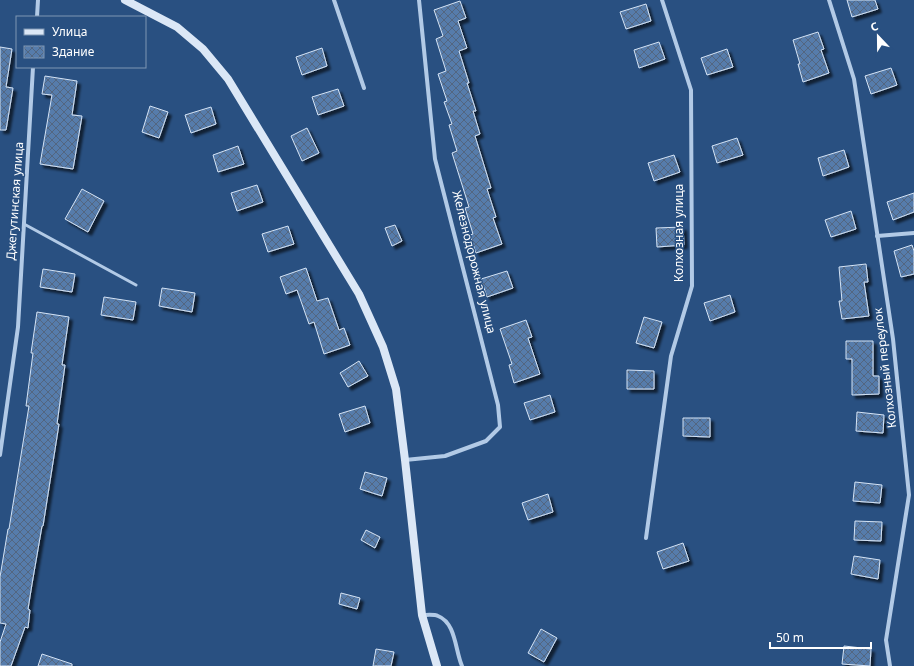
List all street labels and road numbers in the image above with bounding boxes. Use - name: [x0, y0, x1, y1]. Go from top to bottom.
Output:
- street label: Джегутинская улица: [2, 141, 27, 261]
- street label: Колхозная улица: [670, 184, 687, 282]
- street label: Железнодорожная улица: [448, 189, 501, 335]
- street label: Колхозный переулок: [869, 306, 900, 429]

